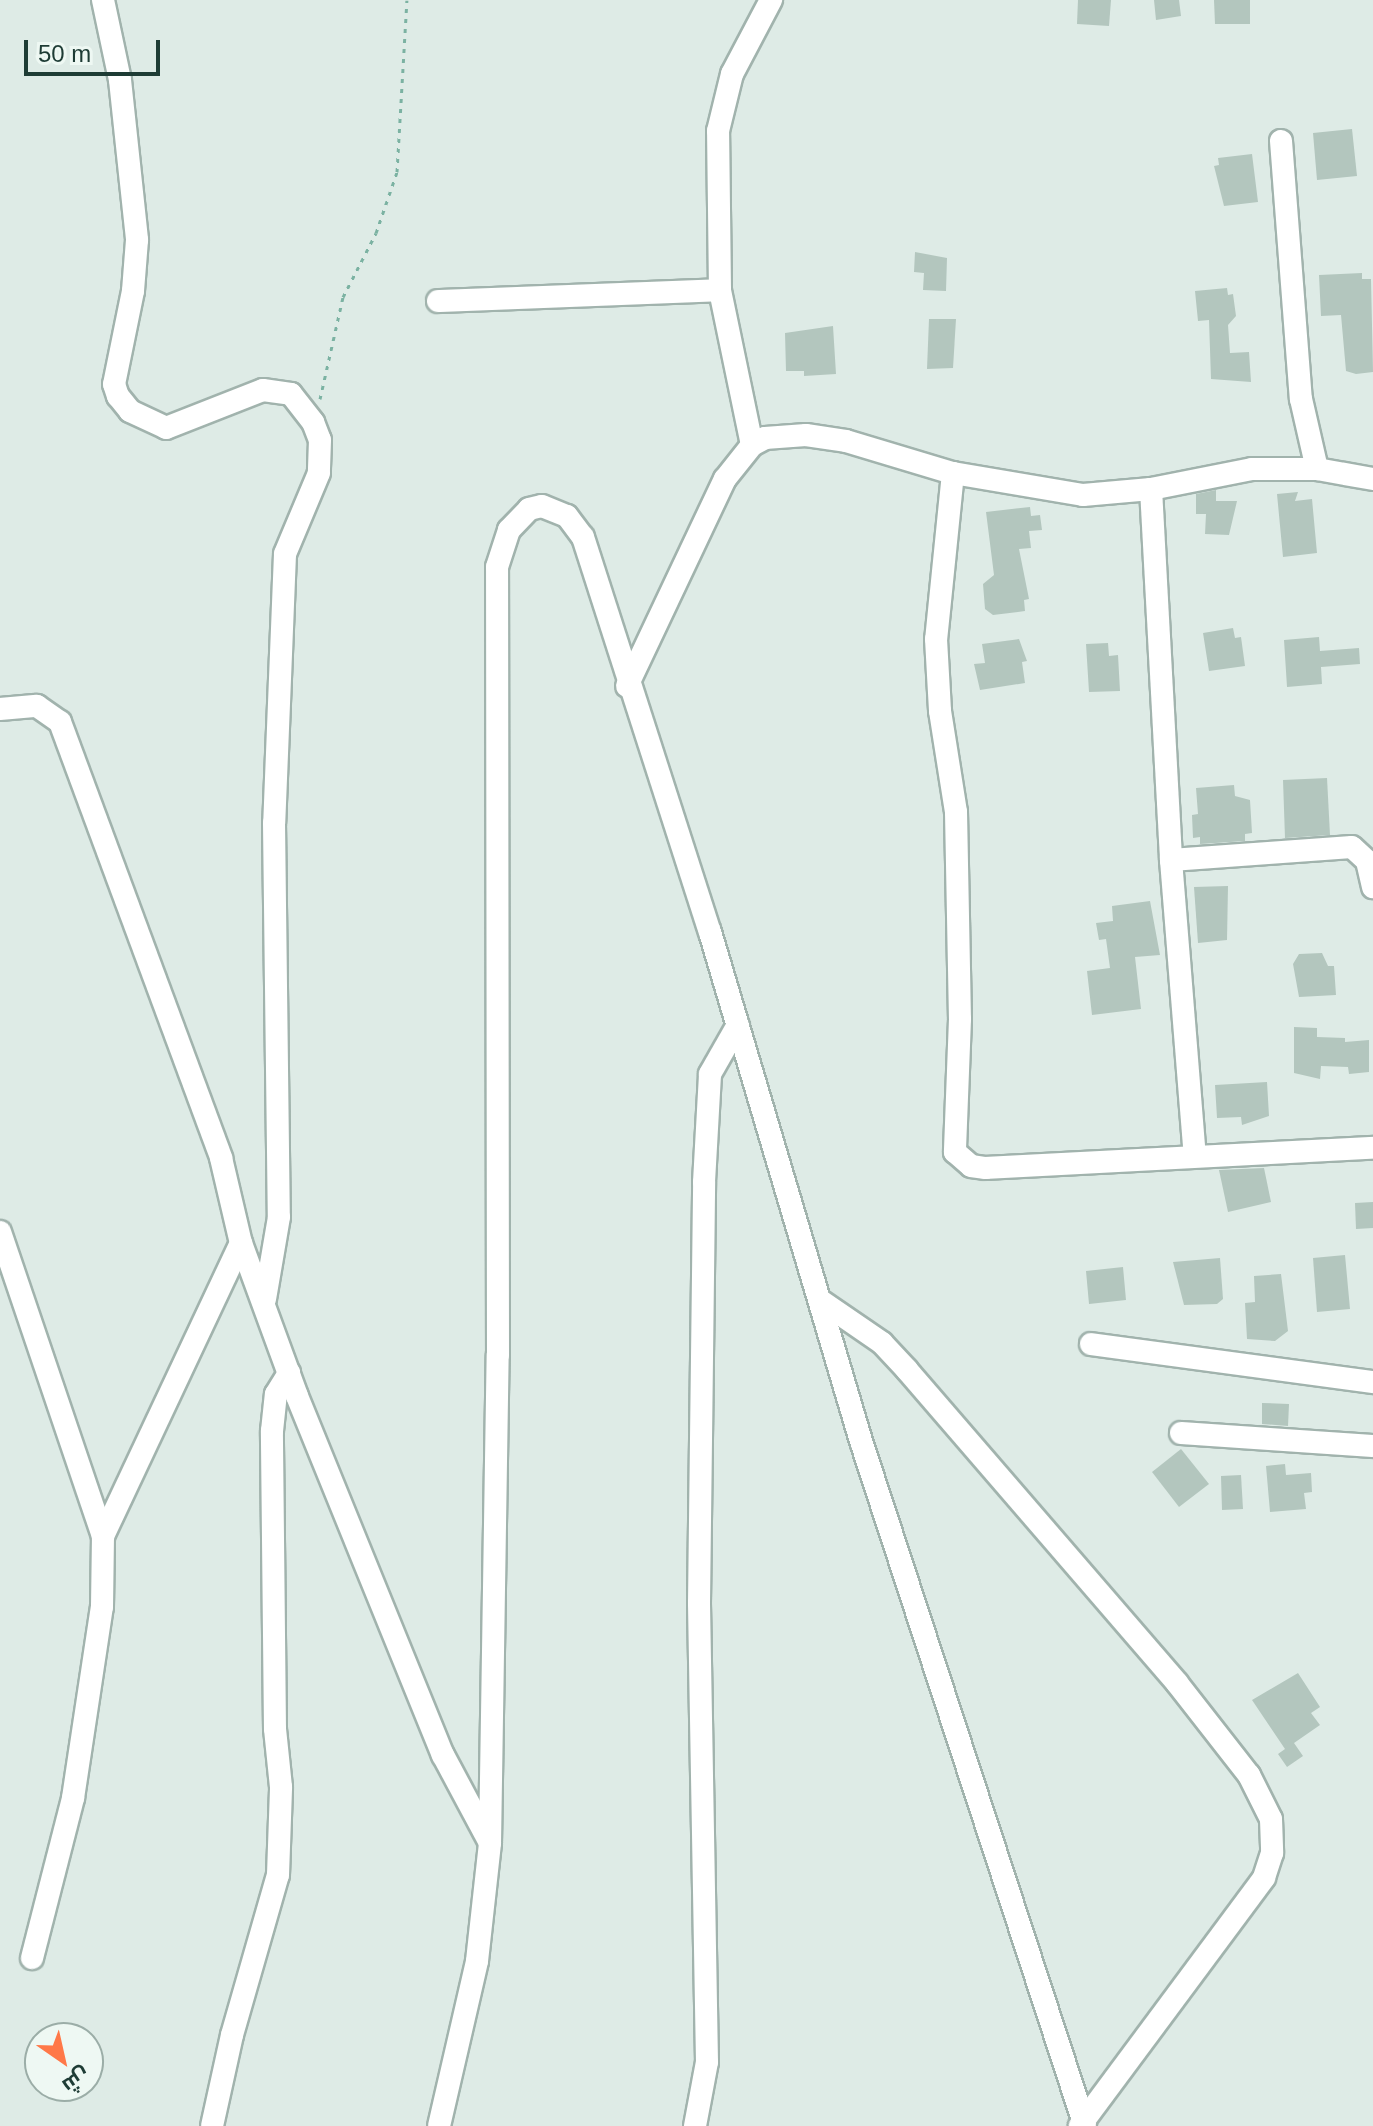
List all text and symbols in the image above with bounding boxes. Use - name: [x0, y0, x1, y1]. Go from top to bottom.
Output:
- scale bar: [28, 24, 164, 74]
- text: 50 m: [38, 40, 91, 67]
- north arrow: [24, 2022, 104, 2102]
- text: ش: [58, 2062, 95, 2099]

